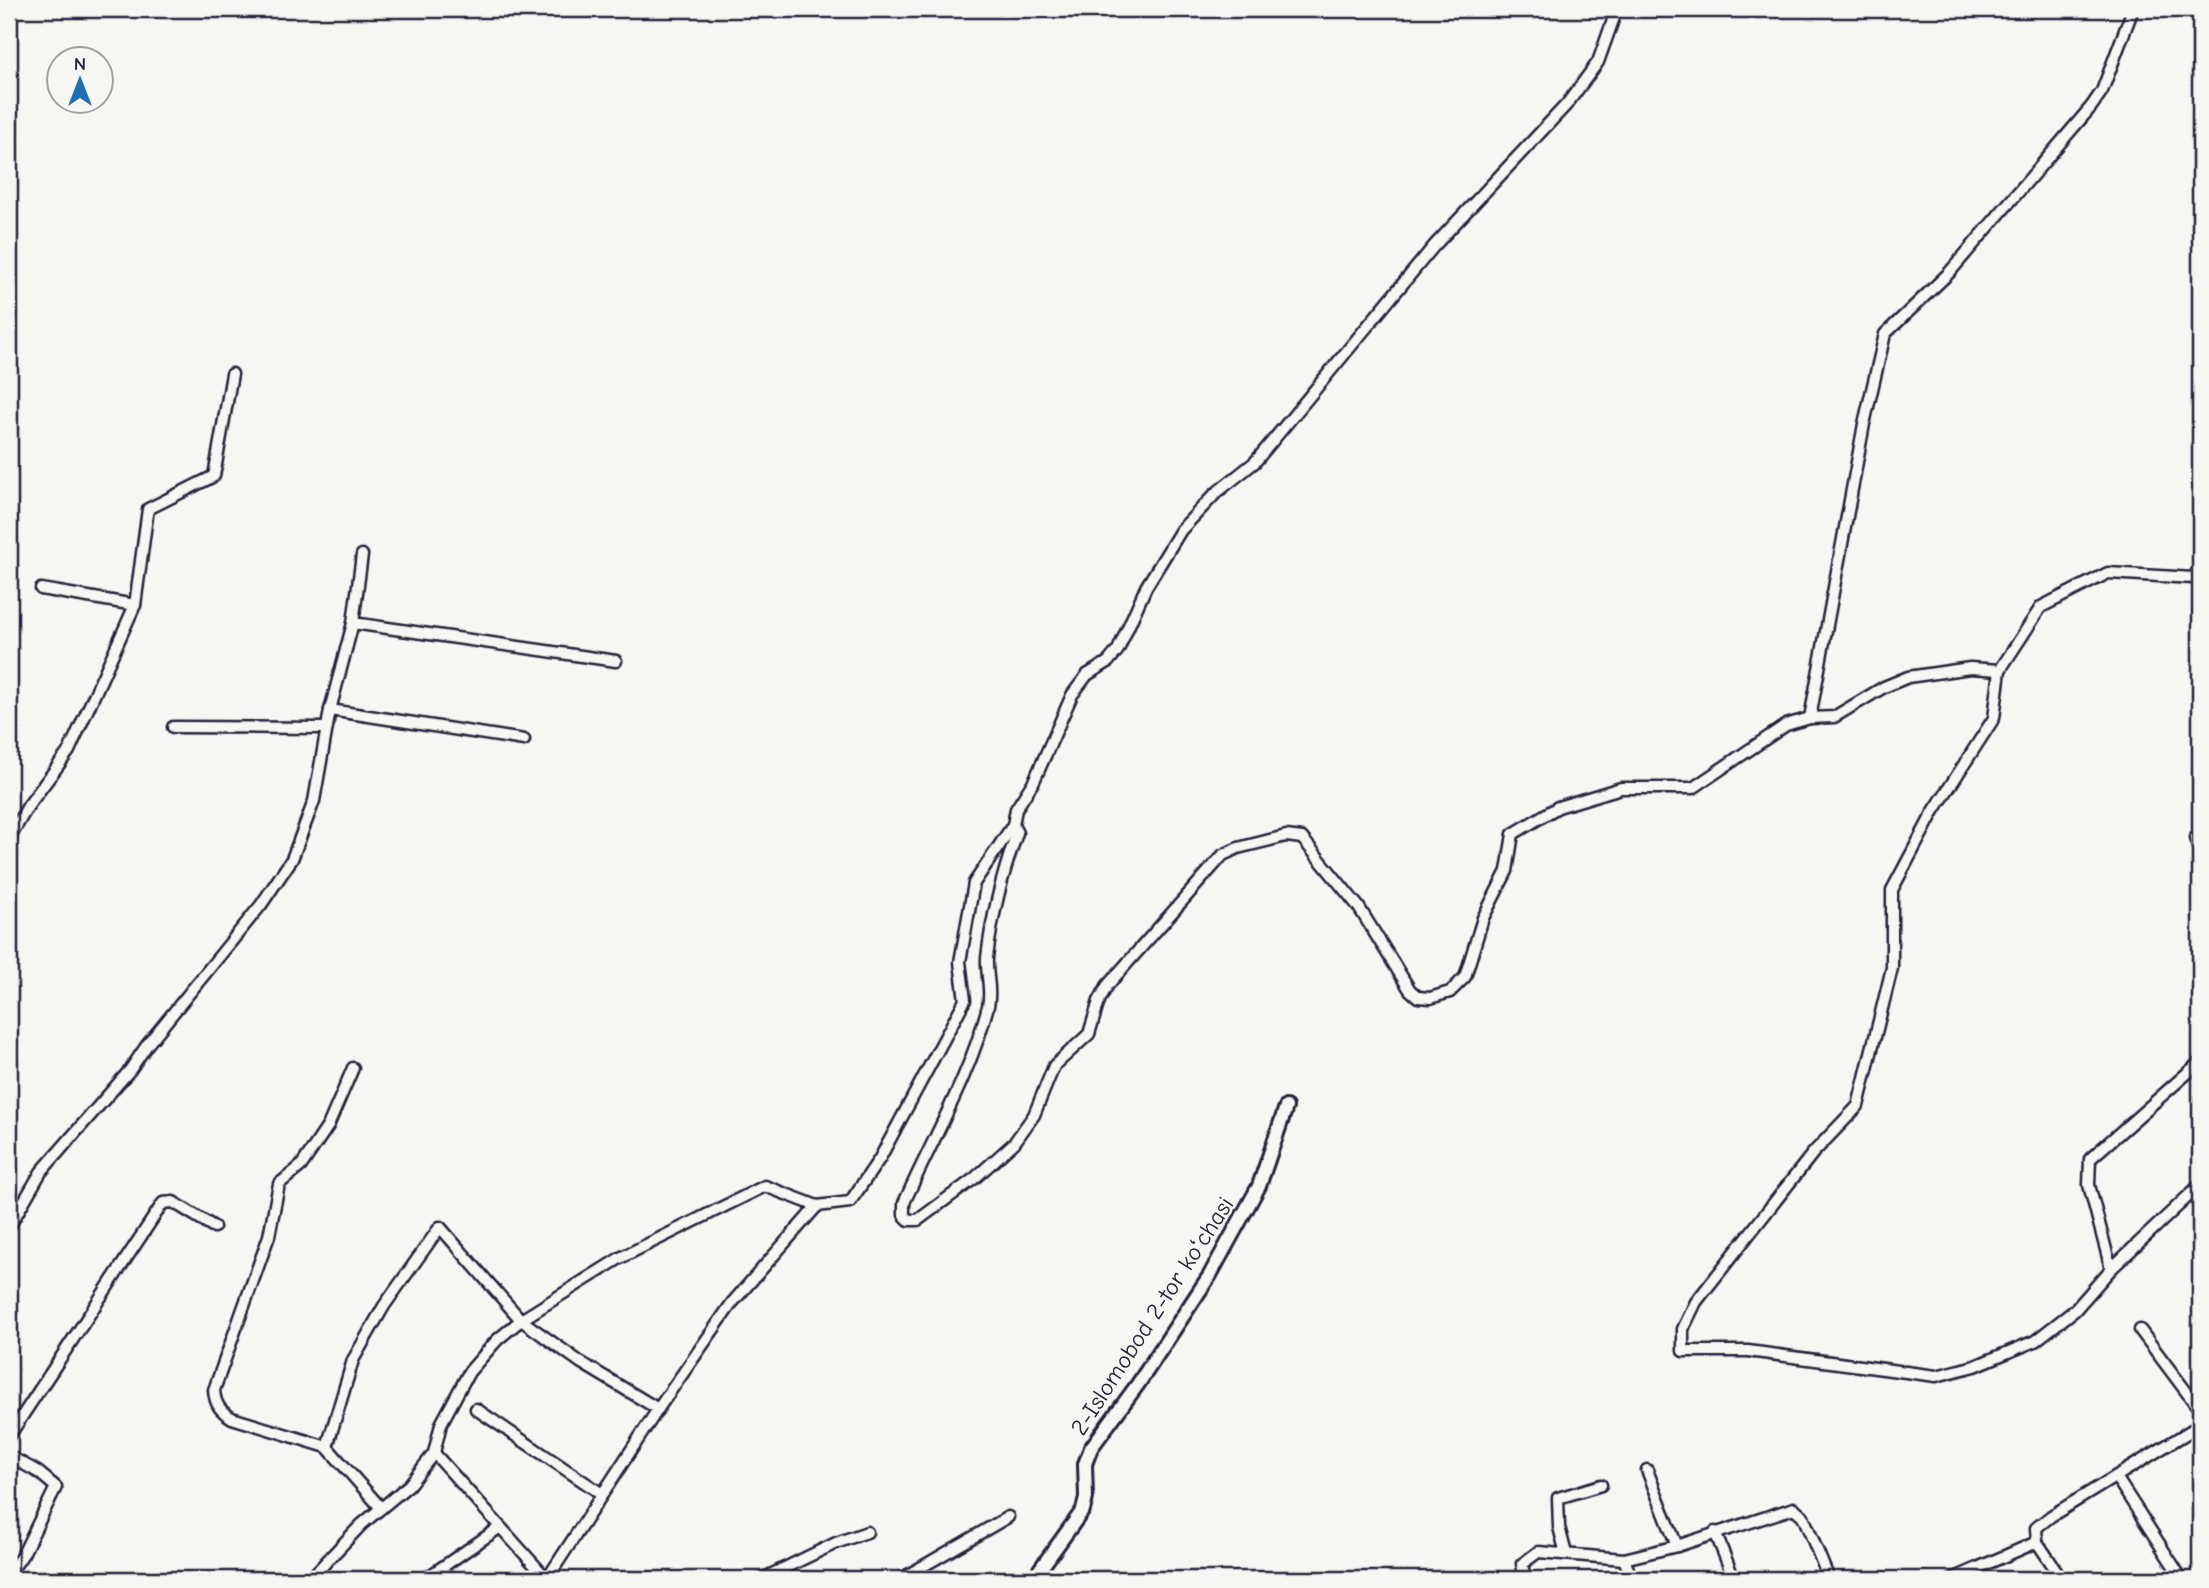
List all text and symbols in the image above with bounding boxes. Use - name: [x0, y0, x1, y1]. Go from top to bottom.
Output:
- north arrow: [46, 46, 116, 116]
- text: N: [74, 53, 86, 75]
- street label: 2-Islomobod 2-tor koʻchasi: [1064, 1192, 1240, 1440]

